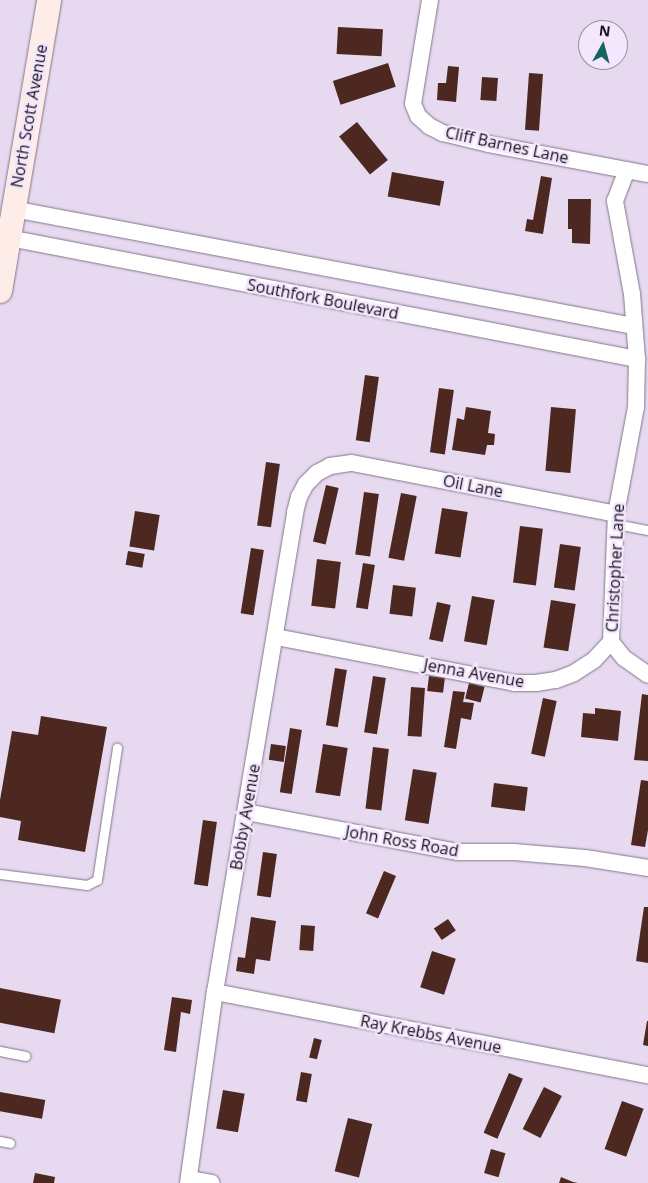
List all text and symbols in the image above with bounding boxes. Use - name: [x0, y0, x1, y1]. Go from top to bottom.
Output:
- north arrow: [578, 20, 628, 70]
- text: N: [598, 20, 612, 41]
- street label: North Scott Avenue: [7, 43, 51, 189]
- street label: Cliff Barnes Lane: [444, 123, 570, 167]
- street label: Southfork Boulevard: [246, 275, 400, 323]
- street label: Oil Lane: [441, 471, 505, 501]
- street label: Christopher Lane: [602, 503, 628, 633]
- street label: Jenna Avenue: [422, 655, 526, 691]
- street label: Bobby Avenue: [226, 762, 264, 872]
- street label: John Ross Road: [344, 822, 460, 860]
- street label: Ray Krebbs Avenue: [359, 1011, 503, 1057]

